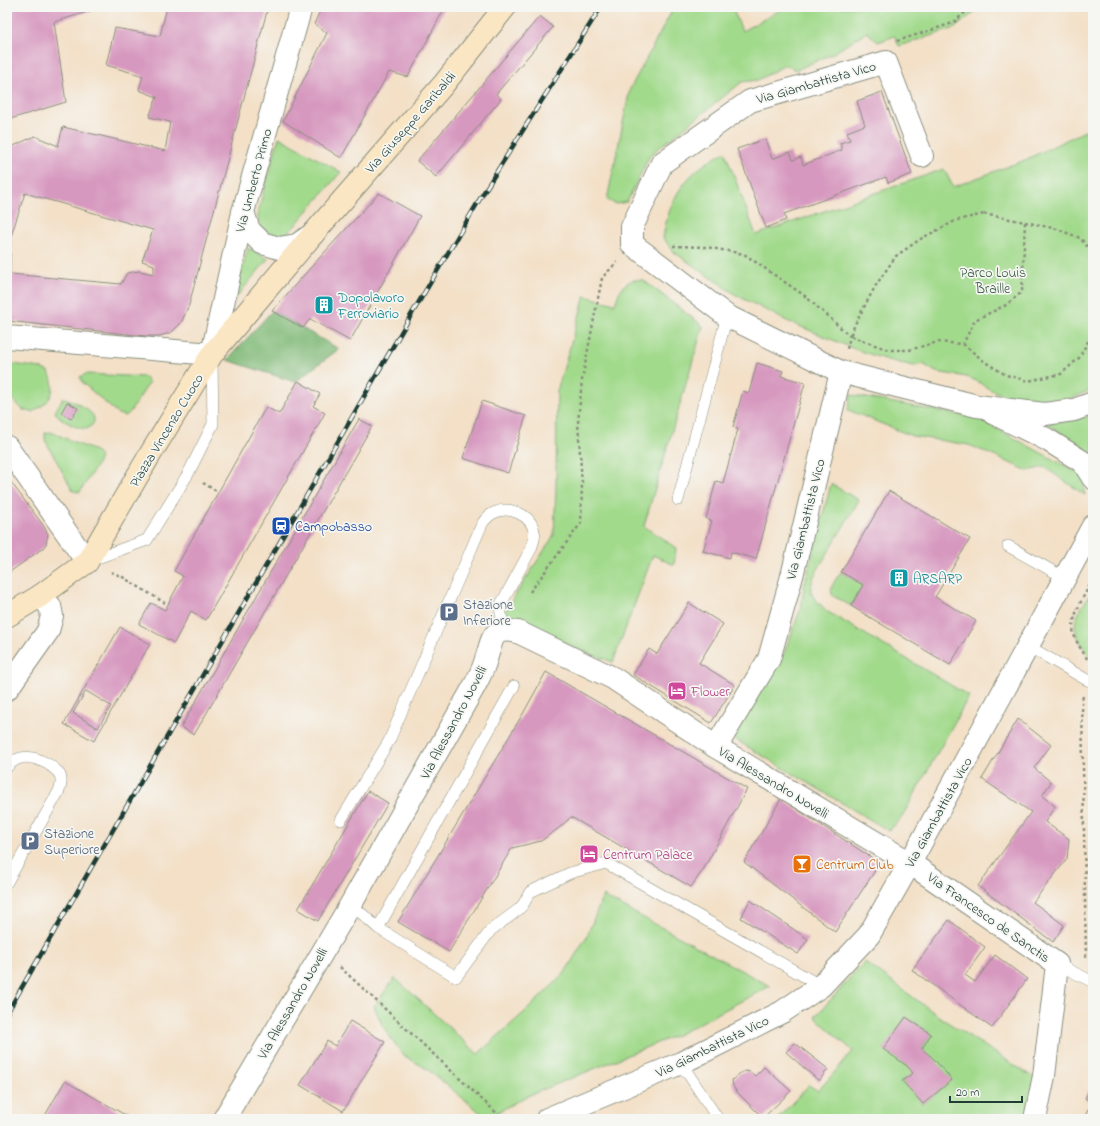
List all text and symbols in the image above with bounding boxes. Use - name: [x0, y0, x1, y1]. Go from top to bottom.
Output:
- street label: Via Giambattista Vico: [753, 56, 879, 111]
- street label: Via Giuseppe Garibaldi: [360, 67, 462, 179]
- street label: Via Umberto Primo: [230, 126, 278, 235]
- park label: Parco Louis Braille: [960, 263, 1026, 300]
- place label: Dopolavoro Ferroviario: [337, 288, 404, 325]
- building icon: Dopolavoro Ferroviario: [313, 294, 335, 316]
- street label: Piazza Vincenzo Cuoco: [125, 370, 210, 492]
- street label: Via Giambattista Vico: [781, 457, 832, 583]
- station icon: Campobasso: [270, 515, 292, 537]
- place label: Campobasso: [295, 517, 372, 538]
- building icon: ARSARP: [888, 567, 910, 589]
- place label: ARSARP: [913, 569, 963, 590]
- place label: Stazione Inferiore: [463, 595, 514, 632]
- parking icon: Stazione Inferiore: [438, 601, 460, 623]
- street label: Via Alessandro Novelli: [415, 662, 493, 784]
- hotel icon: Flower: [666, 680, 688, 702]
- place label: Flower: [690, 682, 730, 703]
- street label: Via Alessandro Novelli: [713, 741, 833, 825]
- street label: Via Giambattista Vico: [900, 754, 978, 873]
- place label: Stazione Superiore: [44, 824, 100, 861]
- parking icon: Stazione Superiore: [19, 830, 41, 852]
- hotel icon: Centrum Palace: [578, 843, 600, 865]
- place label: Centrum Palace: [603, 845, 693, 866]
- bar icon: Centrum Club: [791, 853, 813, 875]
- place label: Centrum Club: [816, 855, 894, 876]
- street label: Via Francesco de Sanctis: [922, 867, 1054, 969]
- street label: Via Alessandro Novelli: [252, 944, 334, 1064]
- street label: Via Giambattista Vico: [652, 1011, 773, 1084]
- scale bar: [950, 1078, 1022, 1104]
- text: 20 m: [956, 1084, 979, 1102]

